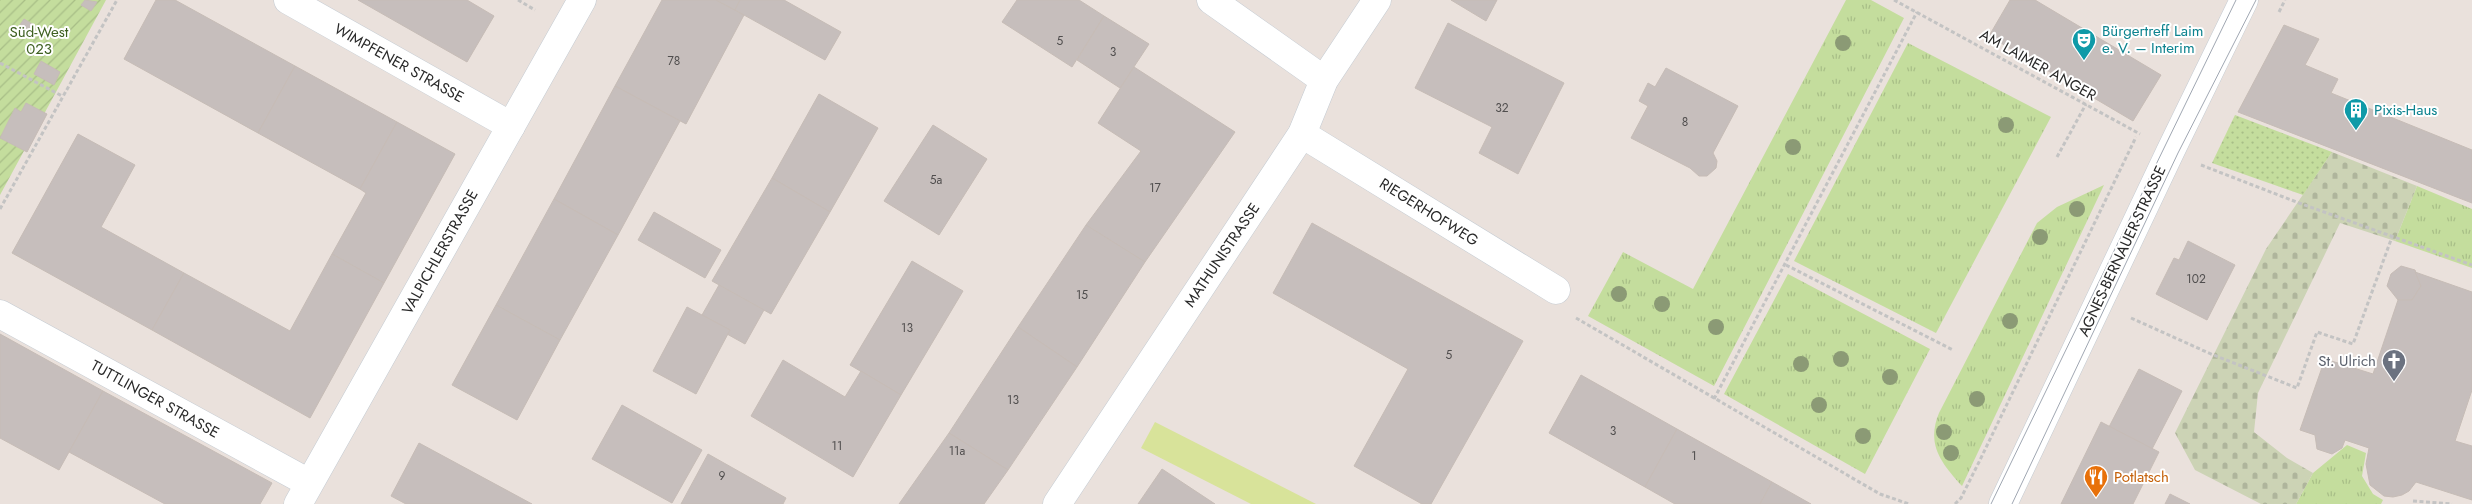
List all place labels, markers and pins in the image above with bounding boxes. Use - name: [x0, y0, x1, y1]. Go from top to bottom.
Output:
- place label: Bürgertreff Laim e. V. – Interim: [2102, 20, 2203, 59]
- theatre icon: Bürgertreff Laim e. V. – Interim: [2071, 27, 2097, 61]
- building icon: Pixis-Haus: [2343, 97, 2369, 131]
- place label: Pixis-Haus: [2374, 99, 2437, 121]
- church icon: St. Ulrich: [2381, 348, 2407, 382]
- place label: St. Ulrich: [2318, 350, 2376, 372]
- restaurant icon: Potlatsch: [2083, 464, 2109, 498]
- place label: Potlatsch: [2114, 466, 2169, 488]

